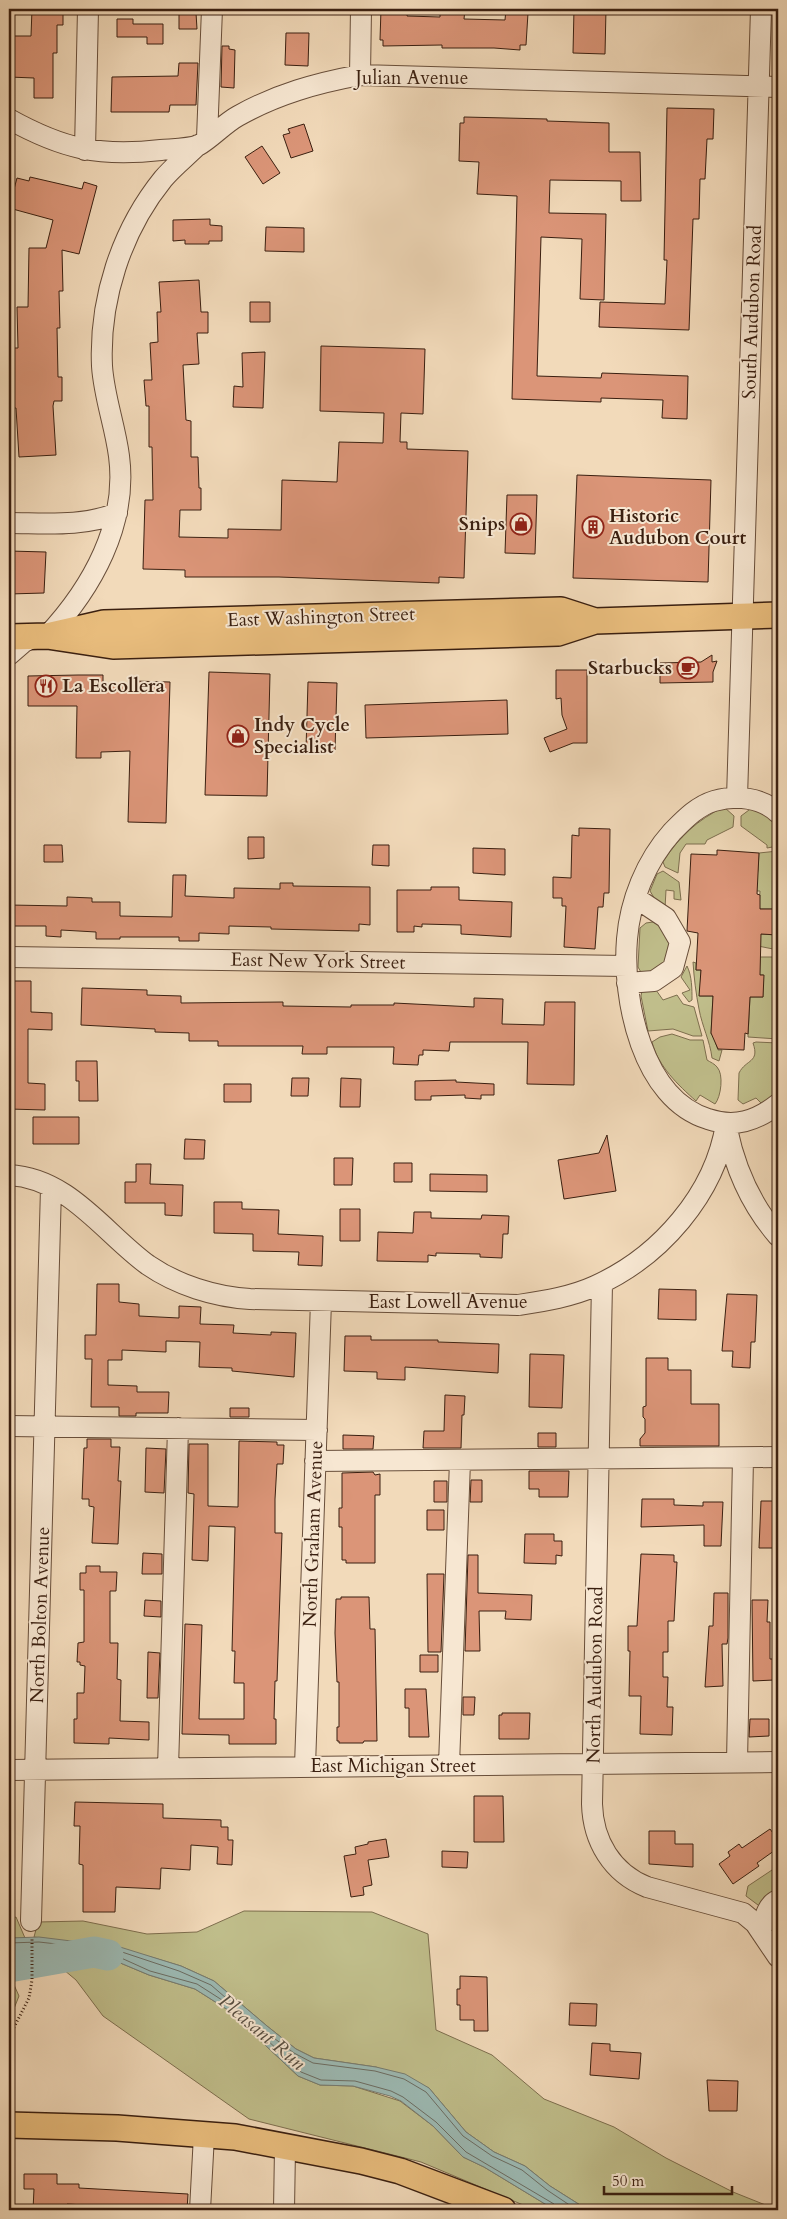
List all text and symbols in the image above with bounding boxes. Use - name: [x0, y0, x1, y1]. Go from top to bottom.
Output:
- street label: Julian Avenue: [353, 65, 468, 91]
- street label: South Audubon Road: [736, 224, 768, 400]
- place label: Historic Audubon Court: [609, 503, 746, 551]
- place label: Snips: [459, 511, 505, 537]
- shop icon: Snips: [509, 512, 533, 536]
- building icon: Historic Audubon Court: [581, 515, 605, 539]
- street label: East Washington Street: [227, 601, 415, 633]
- place label: Starbucks: [588, 655, 672, 681]
- cafe icon: Starbucks: [676, 656, 700, 680]
- place label: La Escollera: [62, 673, 165, 699]
- restaurant icon: La Escollera: [34, 674, 58, 698]
- place label: Indy Cycle Specialist: [254, 712, 350, 760]
- shop icon: Indy Cycle Specialist: [226, 724, 250, 748]
- street label: East New York Street: [230, 946, 406, 976]
- street label: East Lowell Avenue: [368, 1289, 528, 1315]
- street label: North Graham Avenue: [297, 1440, 329, 1628]
- street label: North Bolton Avenue: [24, 1526, 56, 1704]
- street label: North Audubon Road: [580, 1586, 610, 1764]
- street label: East Michigan Street: [310, 1753, 476, 1779]
- water label: Pleasant Run: [213, 1988, 311, 2076]
- scale bar: [604, 2164, 732, 2196]
- text: 50 m: [612, 2171, 644, 2191]

